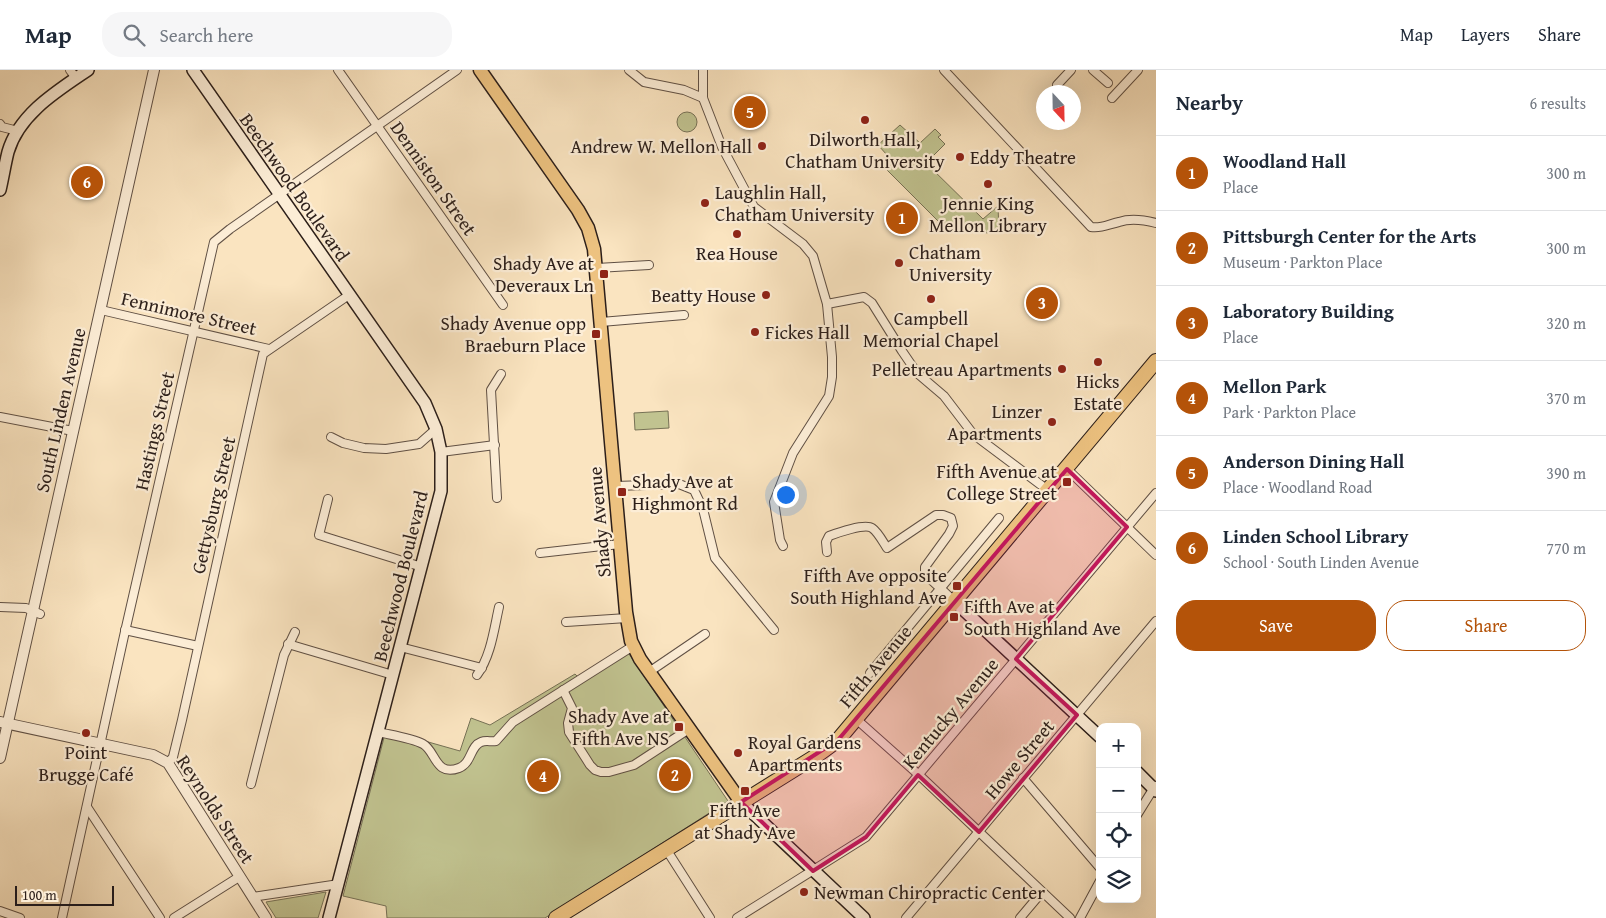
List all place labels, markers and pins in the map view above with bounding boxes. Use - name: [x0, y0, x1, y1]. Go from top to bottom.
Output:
- pin: 5: [734, 93, 766, 131]
- marker: Dilworth Hall, Chatham University: [859, 114, 871, 126]
- place label: Dilworth Hall, Chatham University: [785, 125, 945, 175]
- place label: Andrew W. Mellon Hall: [570, 132, 752, 160]
- marker: Andrew W. Mellon Hall: [756, 140, 768, 152]
- place label: Eddy Theatre: [970, 143, 1076, 171]
- marker: Eddy Theatre: [954, 151, 966, 163]
- pin: 6: [71, 163, 103, 201]
- place label: Laughlin Hall, Chatham University: [715, 178, 875, 228]
- marker: Jennie King Mellon Library: [982, 178, 994, 190]
- place label: Jennie King Mellon Library: [929, 189, 1048, 239]
- marker: Laughlin Hall, Chatham University: [699, 197, 711, 209]
- pin: 1: [886, 199, 918, 237]
- marker: Rea House: [731, 228, 743, 240]
- place label: Chatham University: [909, 238, 993, 288]
- place label: Rea House: [696, 239, 778, 267]
- place label: Shady Ave at Deveraux Ln: [493, 249, 594, 299]
- marker: Chatham University: [893, 257, 905, 269]
- marker: Shady Ave at Deveraux Ln: [598, 268, 610, 280]
- place label: Beatty House: [651, 281, 756, 309]
- pin: 3: [1026, 284, 1058, 322]
- marker: Beatty House: [760, 289, 772, 301]
- marker: Campbell Memorial Chapel: [925, 293, 937, 305]
- place label: Campbell Memorial Chapel: [863, 304, 999, 354]
- place label: Shady Avenue opp Braeburn Place: [441, 309, 586, 359]
- place label: Fickes Hall: [765, 318, 850, 346]
- marker: Fickes Hall: [749, 326, 761, 338]
- marker: Shady Avenue opp Braeburn Place: [590, 328, 602, 340]
- place label: Pelletreau Apartments: [872, 355, 1052, 383]
- marker: Hicks Estate: [1092, 356, 1104, 368]
- marker: Pelletreau Apartments: [1056, 363, 1068, 375]
- place label: Hicks Estate: [1074, 367, 1122, 417]
- place label: Linzer Apartments: [947, 397, 1042, 447]
- marker: Linzer Apartments: [1046, 416, 1058, 428]
- place label: Fifth Avenue at College Street: [936, 457, 1057, 507]
- place label: Shady Ave at Highmont Rd: [632, 467, 739, 517]
- marker: Fifth Avenue at College Street: [1061, 476, 1073, 488]
- marker: Shady Ave at Highmont Rd: [616, 486, 628, 498]
- place label: Fifth Ave opposite South Highland Ave: [790, 561, 947, 611]
- marker: Fifth Ave opposite South Highland Ave: [951, 580, 963, 592]
- place label: Fifth Ave at South Highland Ave: [964, 592, 1121, 642]
- marker: Fifth Ave at South Highland Ave: [948, 611, 960, 623]
- place label: Shady Ave at Fifth Ave NS: [568, 702, 669, 752]
- marker: Shady Ave at Fifth Ave NS: [673, 721, 685, 733]
- marker: Point Brugge Café: [80, 727, 92, 739]
- place label: Royal Gardens Apartments: [748, 728, 861, 778]
- place label: Point Brugge Café: [38, 738, 134, 788]
- marker: Royal Gardens Apartments: [732, 747, 744, 759]
- pin: 2: [659, 756, 691, 794]
- pin: 4: [527, 757, 559, 795]
- marker: Fifth Ave at Shady Ave: [739, 785, 751, 797]
- place label: Fifth Ave at Shady Ave: [694, 796, 796, 846]
- place label: Newman Chiropractic Center: [814, 878, 1045, 906]
- marker: Newman Chiropractic Center: [798, 886, 810, 898]

